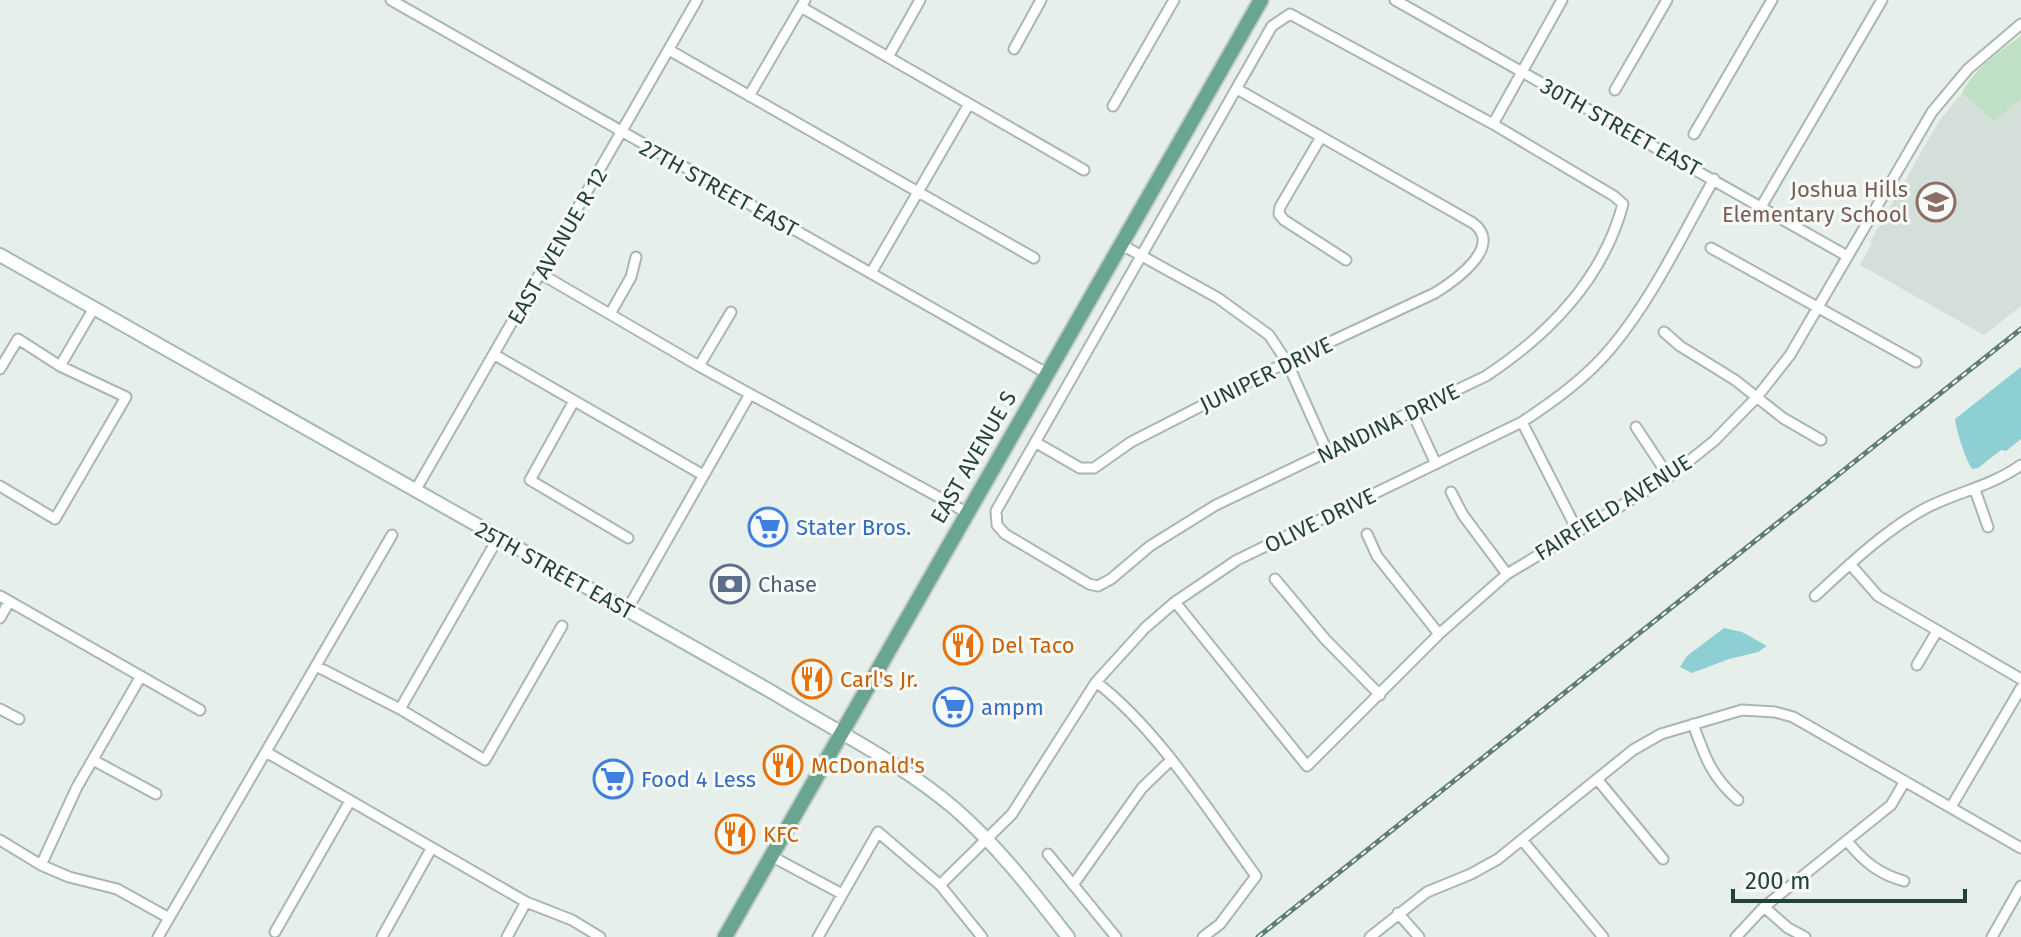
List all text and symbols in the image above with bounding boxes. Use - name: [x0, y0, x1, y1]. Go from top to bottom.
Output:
- street label: 30TH STREET EAST: [1536, 72, 1706, 183]
- street label: 27TH STREET EAST: [635, 134, 803, 243]
- street label: EAST AVENUE R 12: [502, 163, 613, 329]
- place label: Joshua Hills Elementary School: [1722, 176, 1908, 228]
- school or university icon: Joshua Hills Elementary School: [1915, 181, 1957, 223]
- street label: JUNIPER DRIVE: [1195, 331, 1337, 418]
- street label: NANDINA DRIVE: [1313, 377, 1464, 470]
- street label: EAST AVENUE S: [925, 386, 1022, 528]
- street label: FAIRFIELD AVENUE: [1530, 448, 1697, 567]
- street label: OLIVE DRIVE: [1260, 482, 1380, 559]
- supermarket icon: Stater Bros.: [747, 506, 789, 548]
- place label: Stater Bros.: [796, 514, 911, 541]
- street label: 25TH STREET EAST: [471, 516, 639, 626]
- bank icon: Chase: [709, 563, 751, 605]
- place label: Chase: [758, 571, 817, 598]
- restaurant icon: Del Taco: [942, 624, 984, 666]
- place label: Del Taco: [991, 632, 1075, 659]
- restaurant icon: Carl's Jr.: [791, 658, 833, 700]
- place label: Carl's Jr.: [840, 666, 918, 693]
- supermarket icon: ampm: [932, 686, 974, 728]
- place label: ampm: [981, 694, 1044, 721]
- restaurant icon: McDonald's: [762, 744, 804, 786]
- place label: McDonald's: [811, 752, 925, 779]
- supermarket icon: Food 4 Less: [592, 758, 634, 800]
- place label: Food 4 Less: [641, 766, 756, 793]
- restaurant icon: KFC: [714, 813, 756, 855]
- place label: KFC: [763, 821, 799, 848]
- scale bar: [1733, 853, 1965, 903]
- text: 200 m: [1745, 867, 1811, 895]

